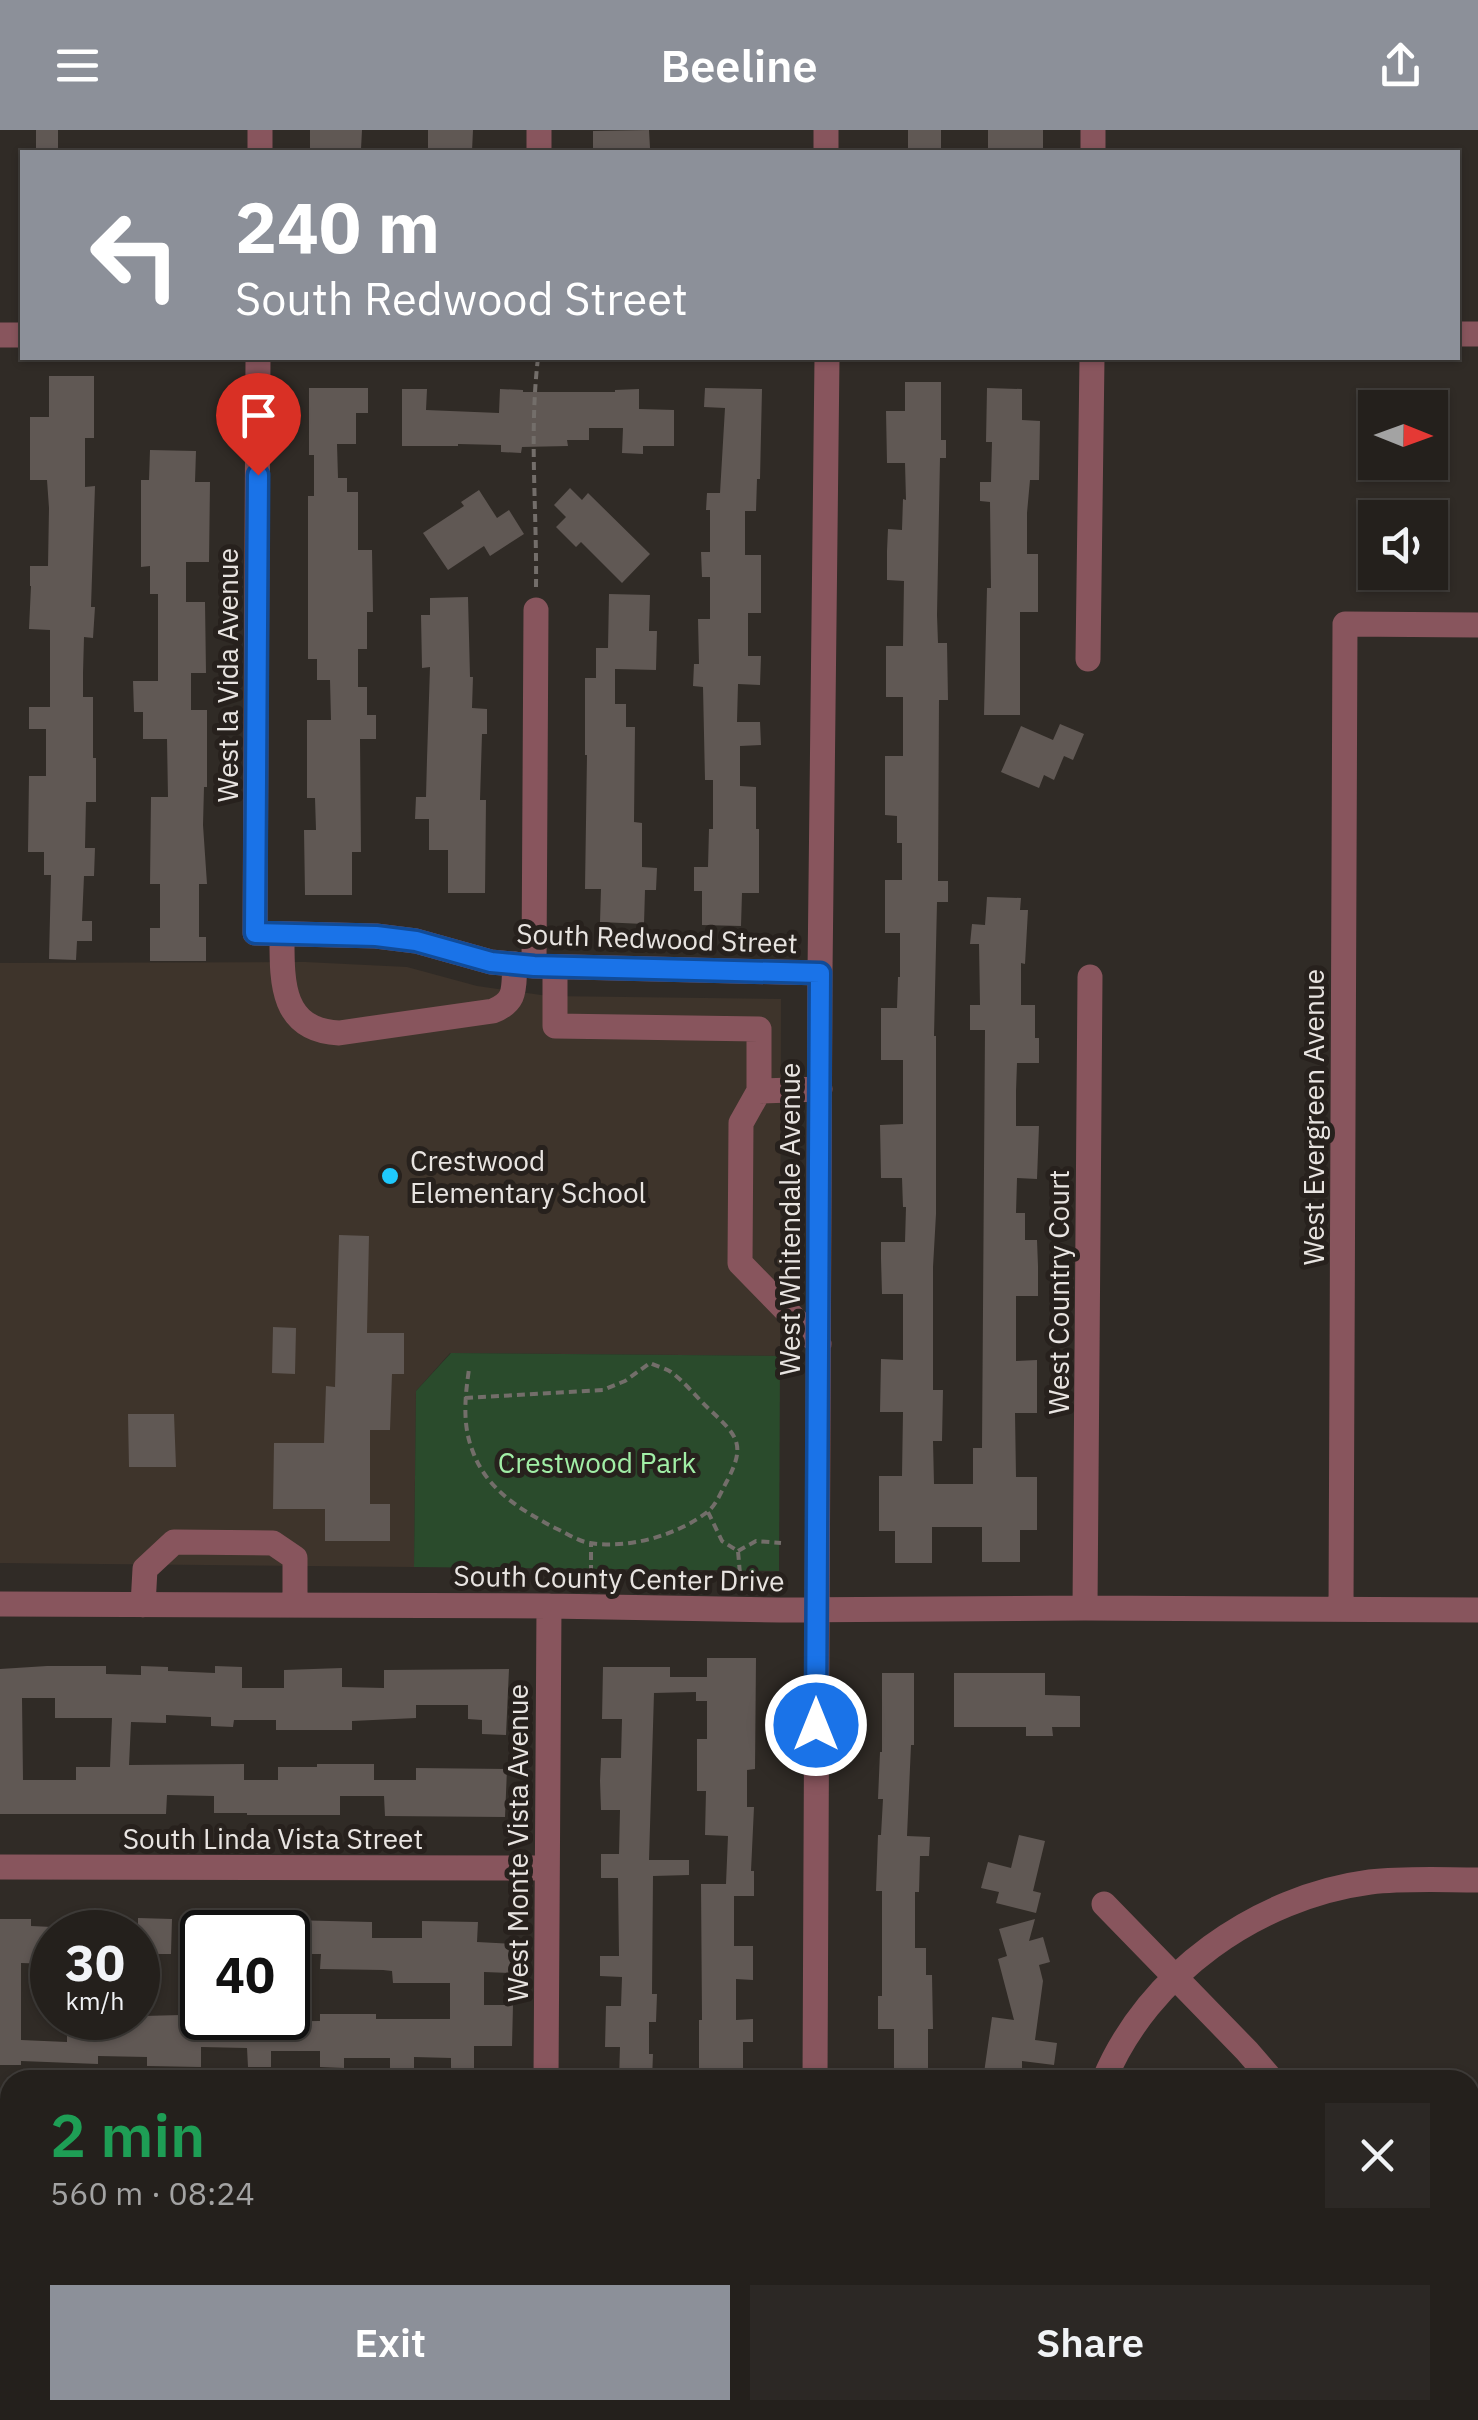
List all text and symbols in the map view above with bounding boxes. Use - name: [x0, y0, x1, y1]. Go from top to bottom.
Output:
- text: Beeline: [660, 36, 818, 94]
- icon: menu: [50, 38, 105, 93]
- icon: share: [1373, 38, 1428, 93]
- text: 240 m: [235, 181, 440, 272]
- icon: left: [70, 190, 200, 320]
- text: South Redwood Street: [235, 269, 688, 327]
- pin: [216, 373, 301, 476]
- icon: arrive: [231, 388, 286, 443]
- north arrow: [1358, 390, 1448, 480]
- map controls: [1358, 390, 1448, 590]
- button: sound: [1358, 500, 1448, 590]
- street label: West la Vida Avenue: [209, 548, 246, 802]
- street label: South Redwood Street: [516, 915, 798, 961]
- street label: West Evergreen Avenue: [1295, 969, 1332, 1265]
- street label: West Whitendale Avenue: [771, 1063, 808, 1375]
- place label: Crestwood Elementary School: [410, 1142, 646, 1211]
- marker: Crestwood Elementary School: [379, 1165, 401, 1187]
- street label: West Country Court: [1040, 1170, 1077, 1414]
- park label: Crestwood Park: [498, 1444, 696, 1481]
- street label: South County Center Drive: [453, 1557, 785, 1599]
- position arrow: [764, 1673, 868, 1777]
- street label: West Monte Vista Avenue: [499, 1684, 536, 2002]
- street label: South Linda Vista Street: [123, 1820, 423, 1857]
- speed limit sign: 40: [180, 1910, 310, 2040]
- text: 30: [65, 1930, 125, 1995]
- text: km/h: [66, 1984, 124, 2017]
- text: 2 min: [50, 2095, 205, 2174]
- button: close: [1325, 2103, 1430, 2208]
- text: 560 m · 08:24: [50, 2172, 255, 2214]
- button: Exit: [50, 2285, 730, 2400]
- button: Share: [750, 2285, 1430, 2400]

